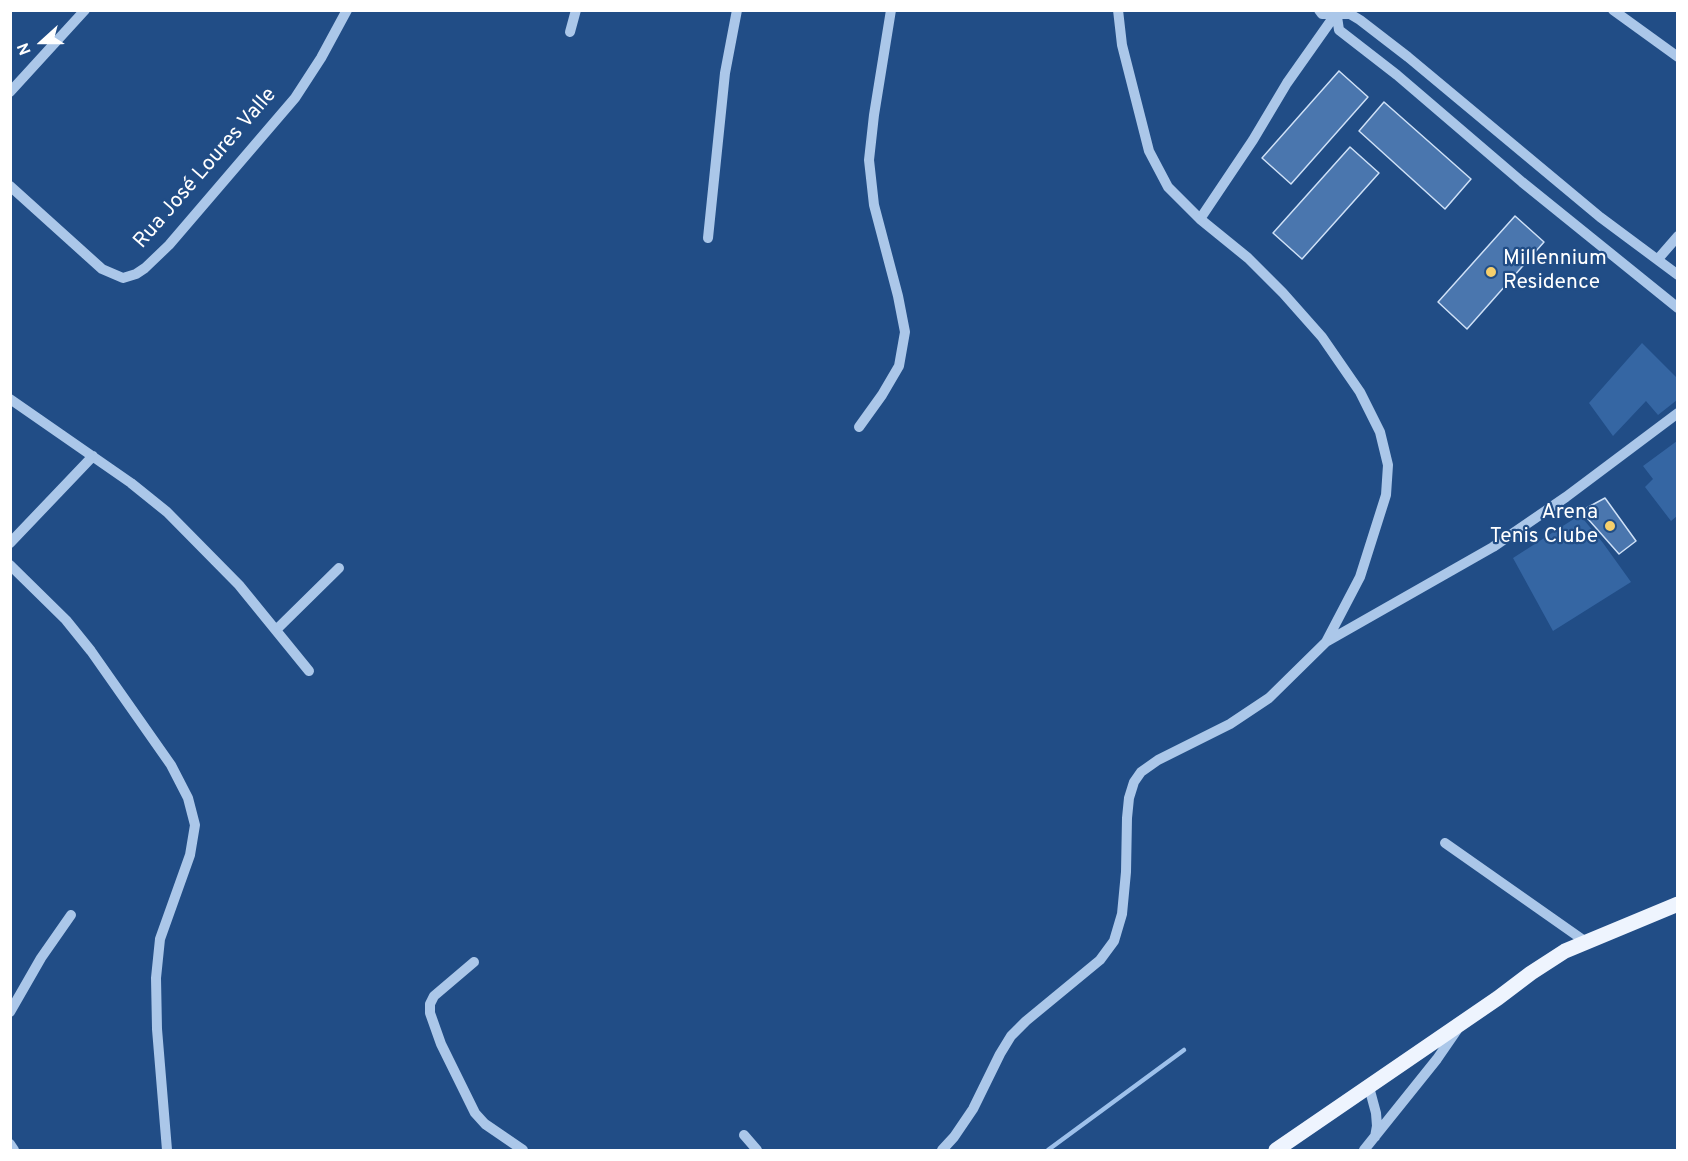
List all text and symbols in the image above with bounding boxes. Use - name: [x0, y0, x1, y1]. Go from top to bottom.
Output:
- north arrow: [12, 12, 72, 72]
- text: N: [14, 39, 37, 57]
- street label: Rua José Loures Valle: [129, 83, 283, 255]
- place label: Millennium Residence: [1503, 247, 1607, 297]
- marker: Millennium Residence: [1484, 265, 1498, 279]
- place label: Arena Tenis Clube: [1490, 501, 1598, 551]
- marker: Arena Tenis Clube: [1603, 519, 1617, 533]

